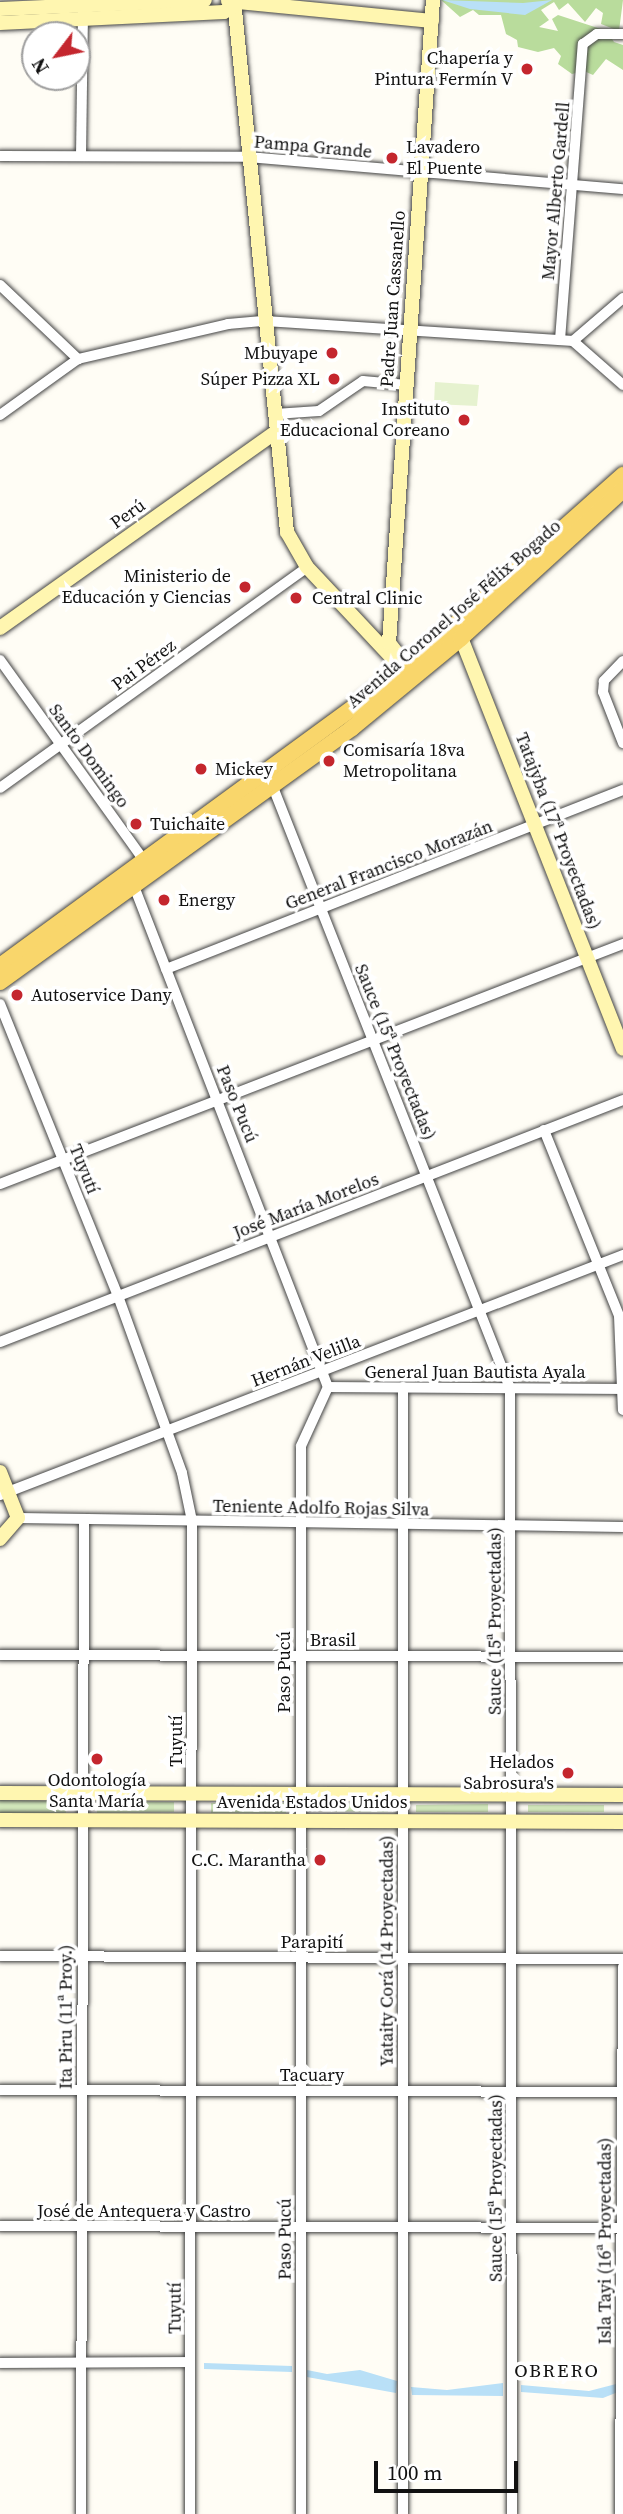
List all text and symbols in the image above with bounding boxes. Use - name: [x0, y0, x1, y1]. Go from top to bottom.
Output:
- north arrow: [21, 21, 91, 91]
- place label: Chapería y Pintura Fermín V: [374, 48, 513, 90]
- text: N: [25, 53, 55, 79]
- marker: Chapería y Pintura Fermín V: [519, 61, 535, 77]
- street label: Mayor Alberto Gardell: [537, 101, 575, 281]
- street label: Pampa Grande: [253, 131, 373, 163]
- place label: Lavadero El Puente: [406, 137, 482, 180]
- marker: Lavadero El Puente: [384, 150, 400, 166]
- street label: Padre Juan Cassanello: [376, 210, 410, 388]
- place label: Mbuyape: [244, 342, 318, 364]
- marker: Mbuyape: [324, 345, 340, 361]
- place label: Súper Pizza XL: [201, 368, 320, 390]
- marker: Súper Pizza XL: [326, 371, 342, 387]
- place label: Instituto Educacional Coreano: [280, 399, 450, 442]
- marker: Instituto Educacional Coreano: [456, 412, 472, 428]
- street label: Perú: [106, 494, 150, 534]
- street label: Avenida Coronel José Félix Bogado: [343, 515, 565, 713]
- place label: Ministerio de Educación y Ciencias: [61, 566, 231, 608]
- marker: Ministerio de Educación y Ciencias: [237, 579, 253, 595]
- place label: Central Clinic: [312, 587, 422, 609]
- marker: Central Clinic: [286, 588, 306, 608]
- street label: Pai Pérez: [108, 635, 180, 695]
- street label: Santo Domingo: [44, 700, 134, 812]
- street label: Tatajyba (17ª Proyectadas): [511, 730, 605, 932]
- place label: Comisaría 18va Metropolitana: [343, 740, 465, 782]
- marker: Comisaría 18va Metropolitana: [321, 753, 337, 769]
- place label: Mickey: [215, 758, 273, 780]
- marker: Mickey: [193, 761, 209, 777]
- place label: Tuichaite: [150, 813, 225, 835]
- street label: General Francisco Morazán: [282, 815, 496, 915]
- marker: Tuichaite: [128, 816, 144, 832]
- place label: Energy: [178, 889, 235, 911]
- marker: Energy: [156, 892, 172, 908]
- street label: Sauce (15ª Proyectadas): [350, 961, 440, 1143]
- place label: Autoservice Dany: [31, 984, 172, 1006]
- marker: Autoservice Dany: [9, 987, 25, 1003]
- street label: Paso Pucú: [212, 1062, 262, 1146]
- street label: Tuyutí: [64, 1141, 104, 1197]
- street label: José María Morelos: [230, 1168, 382, 1244]
- street label: Hernán Velilla: [248, 1330, 364, 1392]
- street label: General Juan Bautista Ayala: [364, 1361, 586, 1383]
- street label: Teniente Adolfo Rojas Silva: [213, 1495, 429, 1521]
- street label: Sauce (15ª Proyectadas): [484, 1527, 506, 1715]
- street label: Brasil: [310, 1629, 356, 1651]
- street label: Paso Pucú: [273, 1631, 295, 1713]
- street label: Tuyutí: [165, 1715, 187, 1767]
- marker: Odontología Santa María: [89, 1751, 105, 1767]
- place label: Helados Sabrosura's: [464, 1752, 554, 1795]
- marker: Helados Sabrosura's: [560, 1765, 576, 1781]
- place label: Odontología Santa María: [48, 1770, 146, 1812]
- street label: Avenida Estados Unidos: [217, 1791, 407, 1813]
- street label: Yataity Corá (14 Proyectadas): [376, 1835, 398, 2067]
- place label: C.C. Marantha: [191, 1849, 306, 1871]
- marker: C.C. Marantha: [312, 1852, 328, 1868]
- street label: Parapití: [281, 1931, 343, 1953]
- street label: Ita Piru (11ª Proy.): [55, 1945, 77, 2089]
- street label: Tacuary: [280, 2064, 344, 2086]
- street label: Sauce (15ª Proyectadas): [485, 2094, 507, 2282]
- street label: Isla Tayi (16ª Proyectadas): [594, 2137, 616, 2345]
- street label: Paso Pucú: [274, 2198, 296, 2280]
- street label: José de Antequera y Castro: [37, 2200, 251, 2222]
- street label: Tuyutí: [164, 2282, 186, 2334]
- district label: OBRERO: [515, 2360, 599, 2382]
- scale bar: [378, 2448, 522, 2492]
- text: 100 m: [387, 2458, 442, 2487]

